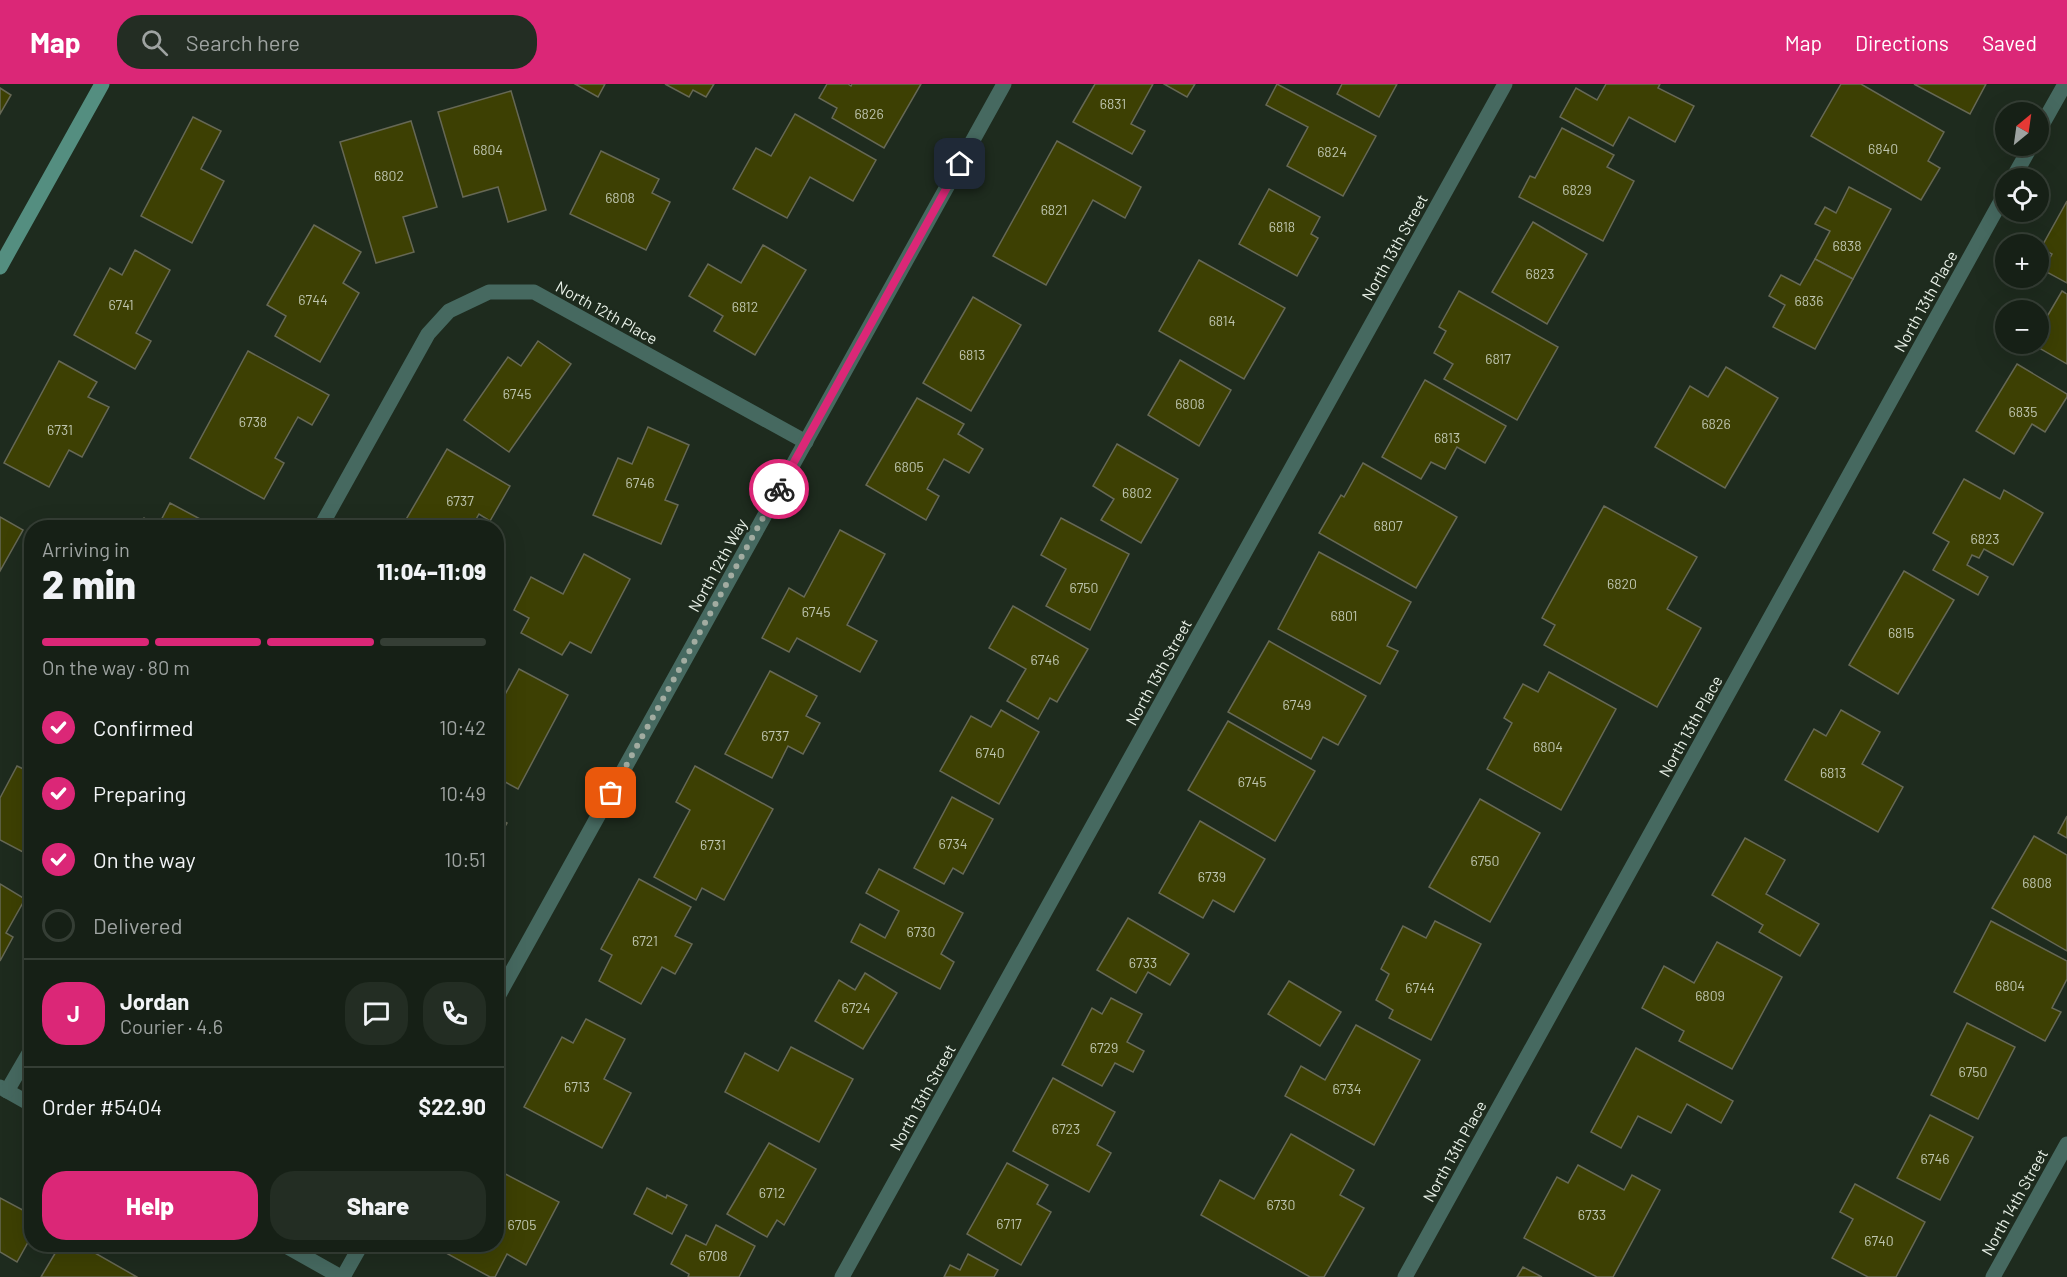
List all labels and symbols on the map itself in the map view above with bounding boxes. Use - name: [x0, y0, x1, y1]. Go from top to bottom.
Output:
- house number: 6831: [1100, 95, 1126, 112]
- north arrow: [1995, 102, 2049, 156]
- house number: 6826: [854, 105, 884, 122]
- pin: [934, 138, 985, 189]
- house number: 6840: [1868, 140, 1898, 157]
- house number: 6804: [473, 141, 503, 158]
- house number: 6824: [1317, 143, 1347, 160]
- house number: 6802: [374, 167, 404, 184]
- house number: 6829: [1562, 181, 1592, 198]
- house number: 6808: [605, 189, 635, 206]
- street label: North 13th Street: [1357, 191, 1431, 303]
- house number: 6821: [1041, 201, 1067, 218]
- house number: 6818: [1269, 218, 1295, 235]
- house number: 6838: [1832, 237, 1862, 254]
- street label: North 13th Place: [1889, 247, 1961, 355]
- house number: 6823: [1525, 265, 1555, 282]
- street label: North 12th Place: [553, 276, 661, 348]
- house number: 6744: [298, 291, 328, 308]
- house number: 6836: [1795, 292, 1823, 309]
- house number: 6741: [108, 296, 134, 313]
- house number: 6812: [732, 298, 758, 315]
- house number: 6814: [1209, 312, 1235, 329]
- house number: 6813: [959, 346, 985, 363]
- house number: 6817: [1485, 350, 1511, 367]
- house number: 6745: [503, 385, 531, 402]
- house number: 6808: [1175, 395, 1205, 412]
- house number: 6835: [2009, 403, 2037, 420]
- house number: 6738: [239, 413, 267, 430]
- house number: 6826: [1701, 415, 1731, 432]
- house number: 6731: [47, 421, 73, 438]
- house number: 6813: [1434, 429, 1460, 446]
- house number: 6805: [894, 458, 924, 475]
- courier: [749, 459, 809, 519]
- house number: 6746: [626, 474, 654, 491]
- house number: 6802: [1122, 484, 1152, 501]
- house number: 6737: [446, 492, 474, 509]
- street label: North 12th Way: [684, 514, 751, 615]
- house number: 6807: [1373, 517, 1403, 534]
- house number: 6823: [1970, 530, 2000, 547]
- house number: 6820: [1607, 575, 1637, 592]
- house number: 6750: [1070, 579, 1098, 596]
- house number: 6745: [802, 603, 830, 620]
- house number: 6801: [1331, 607, 1357, 624]
- street label: North 13th Street: [1121, 616, 1195, 728]
- house number: 6815: [1888, 624, 1914, 641]
- house number: 6746: [1031, 651, 1059, 668]
- street label: North 13th Place: [1654, 672, 1726, 780]
- house number: 6749: [1283, 696, 1311, 713]
- house number: 6737: [761, 727, 789, 744]
- house number: 6804: [1533, 738, 1563, 755]
- house number: 6740: [975, 744, 1005, 761]
- house number: 6813: [1820, 764, 1846, 781]
- pin: [585, 767, 636, 818]
- house number: 6745: [1238, 773, 1266, 790]
- house number: 6734: [939, 835, 967, 852]
- house number: 6731: [700, 836, 726, 853]
- house number: 6750: [1471, 852, 1499, 869]
- house number: 6739: [1198, 868, 1226, 885]
- house number: 6808: [2022, 874, 2052, 891]
- house number: 6730: [907, 923, 935, 940]
- house number: 6721: [632, 932, 658, 949]
- house number: 6733: [1129, 954, 1157, 971]
- house number: 6804: [1995, 977, 2025, 994]
- house number: 6744: [1405, 979, 1435, 996]
- house number: 6809: [1695, 987, 1725, 1004]
- house number: 6724: [841, 999, 871, 1016]
- house number: 6729: [1090, 1039, 1118, 1056]
- street label: North 13th Street: [885, 1041, 959, 1153]
- house number: 6750: [1959, 1063, 1987, 1080]
- house number: 6713: [564, 1078, 590, 1095]
- house number: 6734: [1333, 1080, 1361, 1097]
- street label: North 13th Place: [1418, 1097, 1490, 1205]
- house number: 6723: [1052, 1120, 1080, 1137]
- street label: North 14th Street: [1977, 1145, 2051, 1259]
- house number: 6746: [1921, 1150, 1949, 1167]
- house number: 6712: [759, 1184, 785, 1201]
- house number: 6730: [1267, 1196, 1295, 1213]
- house number: 6733: [1578, 1206, 1606, 1223]
- house number: 6717: [996, 1215, 1022, 1232]
- house number: 6705: [508, 1216, 536, 1233]
- house number: 6740: [1864, 1232, 1894, 1249]
- house number: 6708: [698, 1247, 728, 1264]

